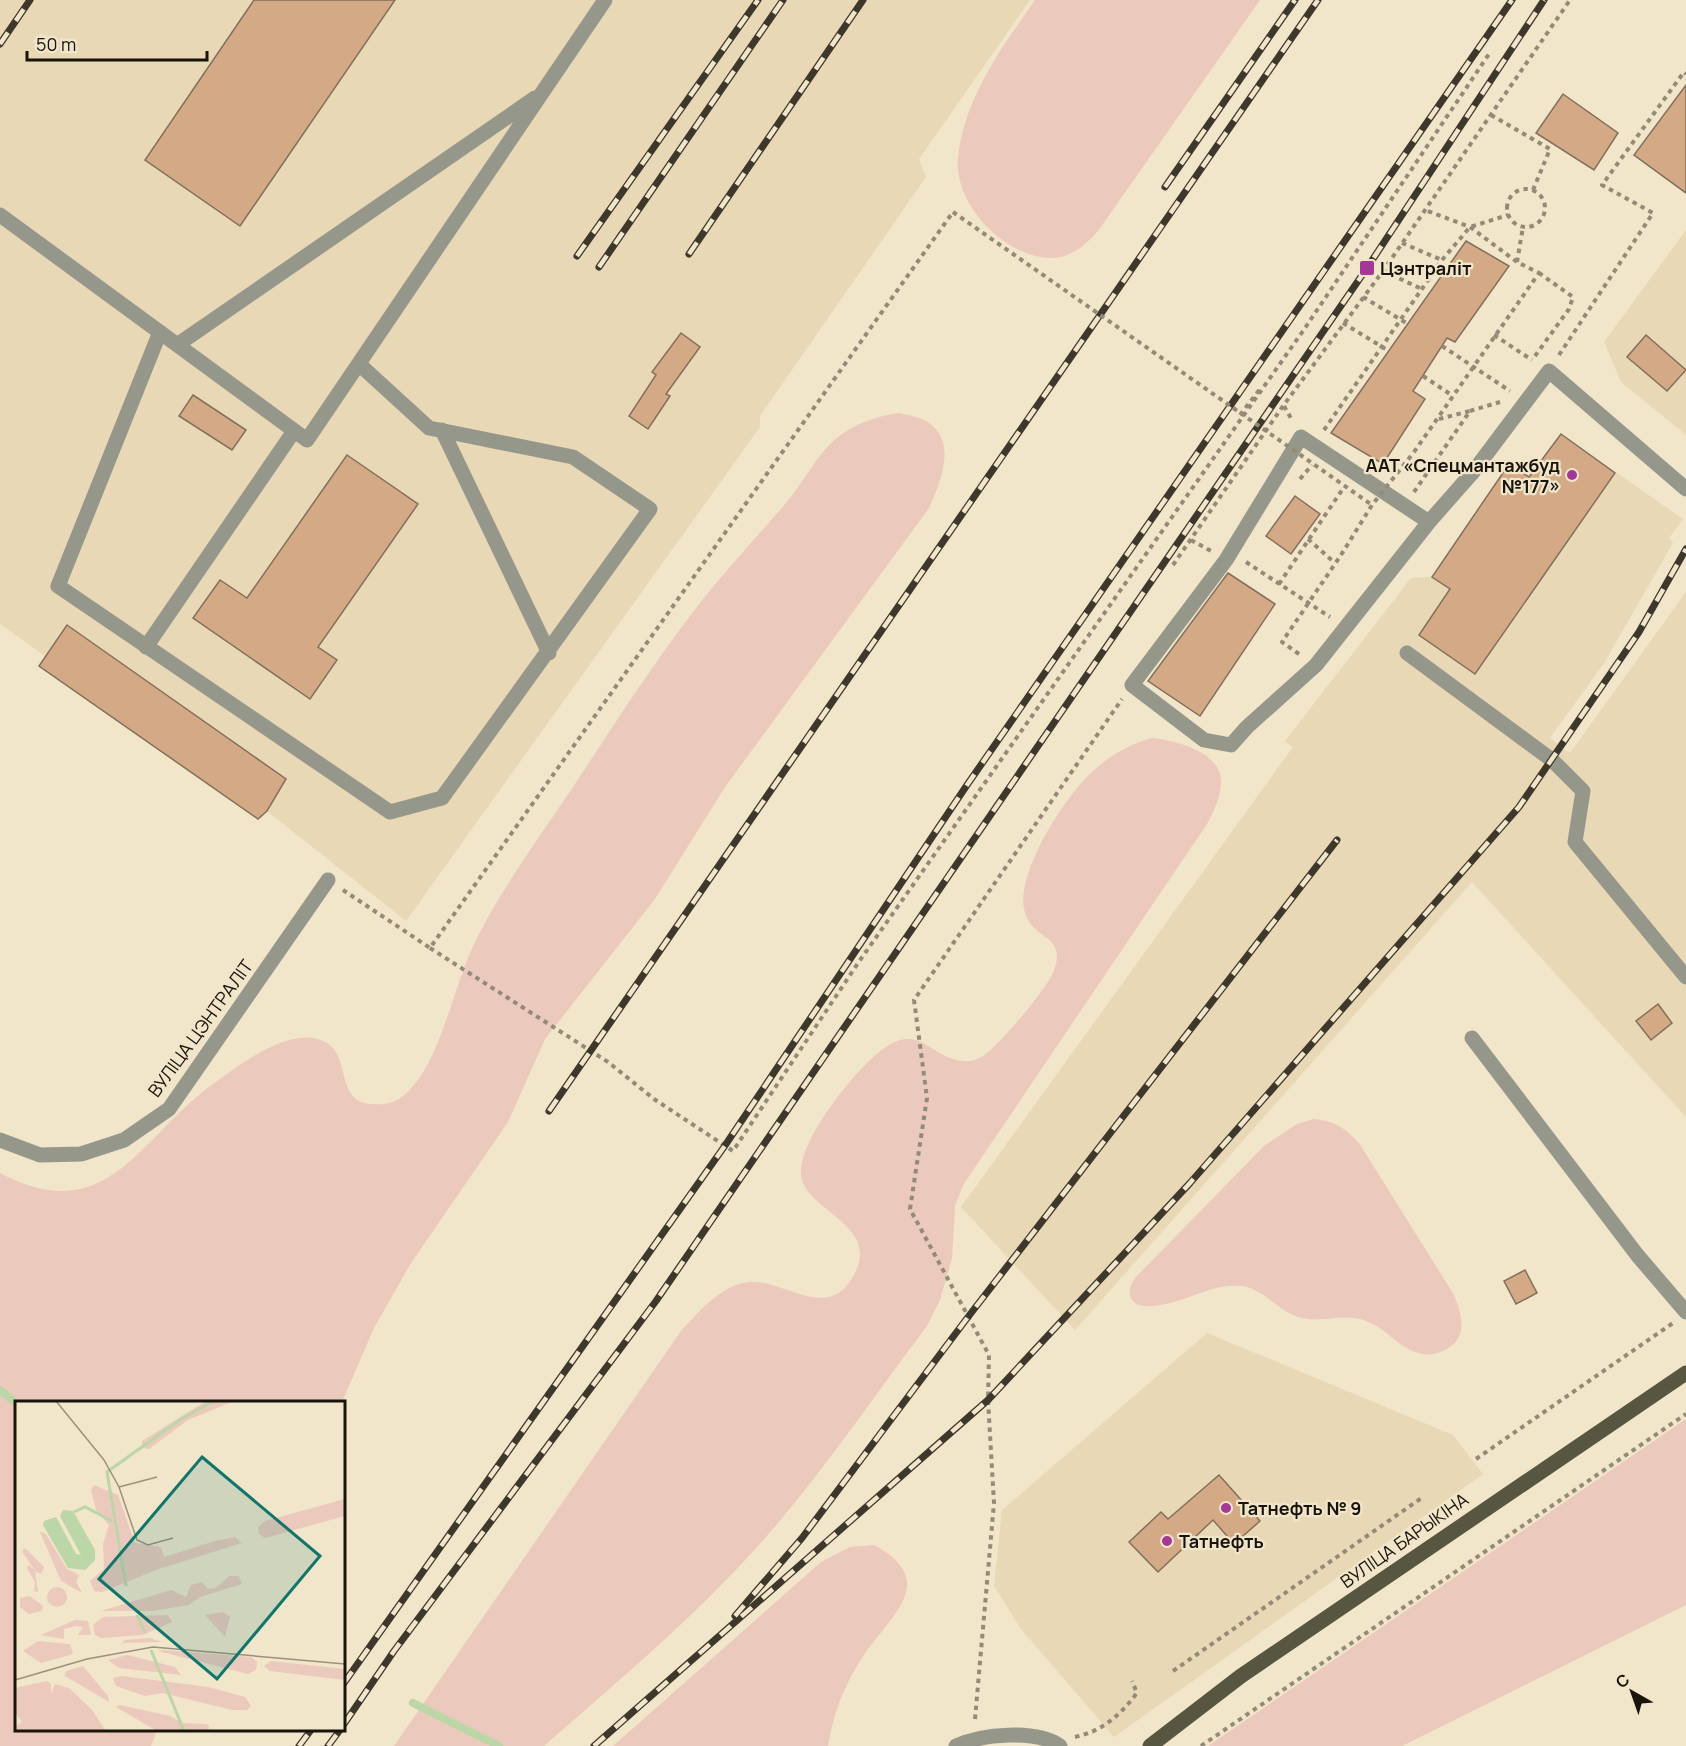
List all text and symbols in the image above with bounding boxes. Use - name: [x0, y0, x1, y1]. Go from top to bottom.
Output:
- scale bar: [27, 24, 207, 62]
- text: 50 m: [36, 32, 76, 56]
- place label: Цэнтраліт: [1380, 256, 1472, 280]
- marker: Цэнтраліт: [1358, 259, 1376, 277]
- place label: ААТ «Спецмантажбуд №177»: [1365, 453, 1560, 498]
- marker: ААТ «Спецмантажбуд №177»: [1565, 468, 1579, 482]
- street label: ВУЛІЦА ЦЭНТРАЛІТ: [142, 954, 258, 1101]
- inset map: [15, 1401, 345, 1731]
- street label: ВУЛІЦА БАРЫКІНА: [1335, 1487, 1473, 1593]
- place label: Татнефть № 9: [1238, 1496, 1362, 1520]
- marker: Татнефть № 9: [1219, 1501, 1233, 1515]
- place label: Татнефть: [1179, 1529, 1264, 1553]
- marker: Татнефть: [1160, 1534, 1174, 1548]
- north arrow: [1602, 1662, 1662, 1722]
- text: С: [1611, 1668, 1634, 1693]

